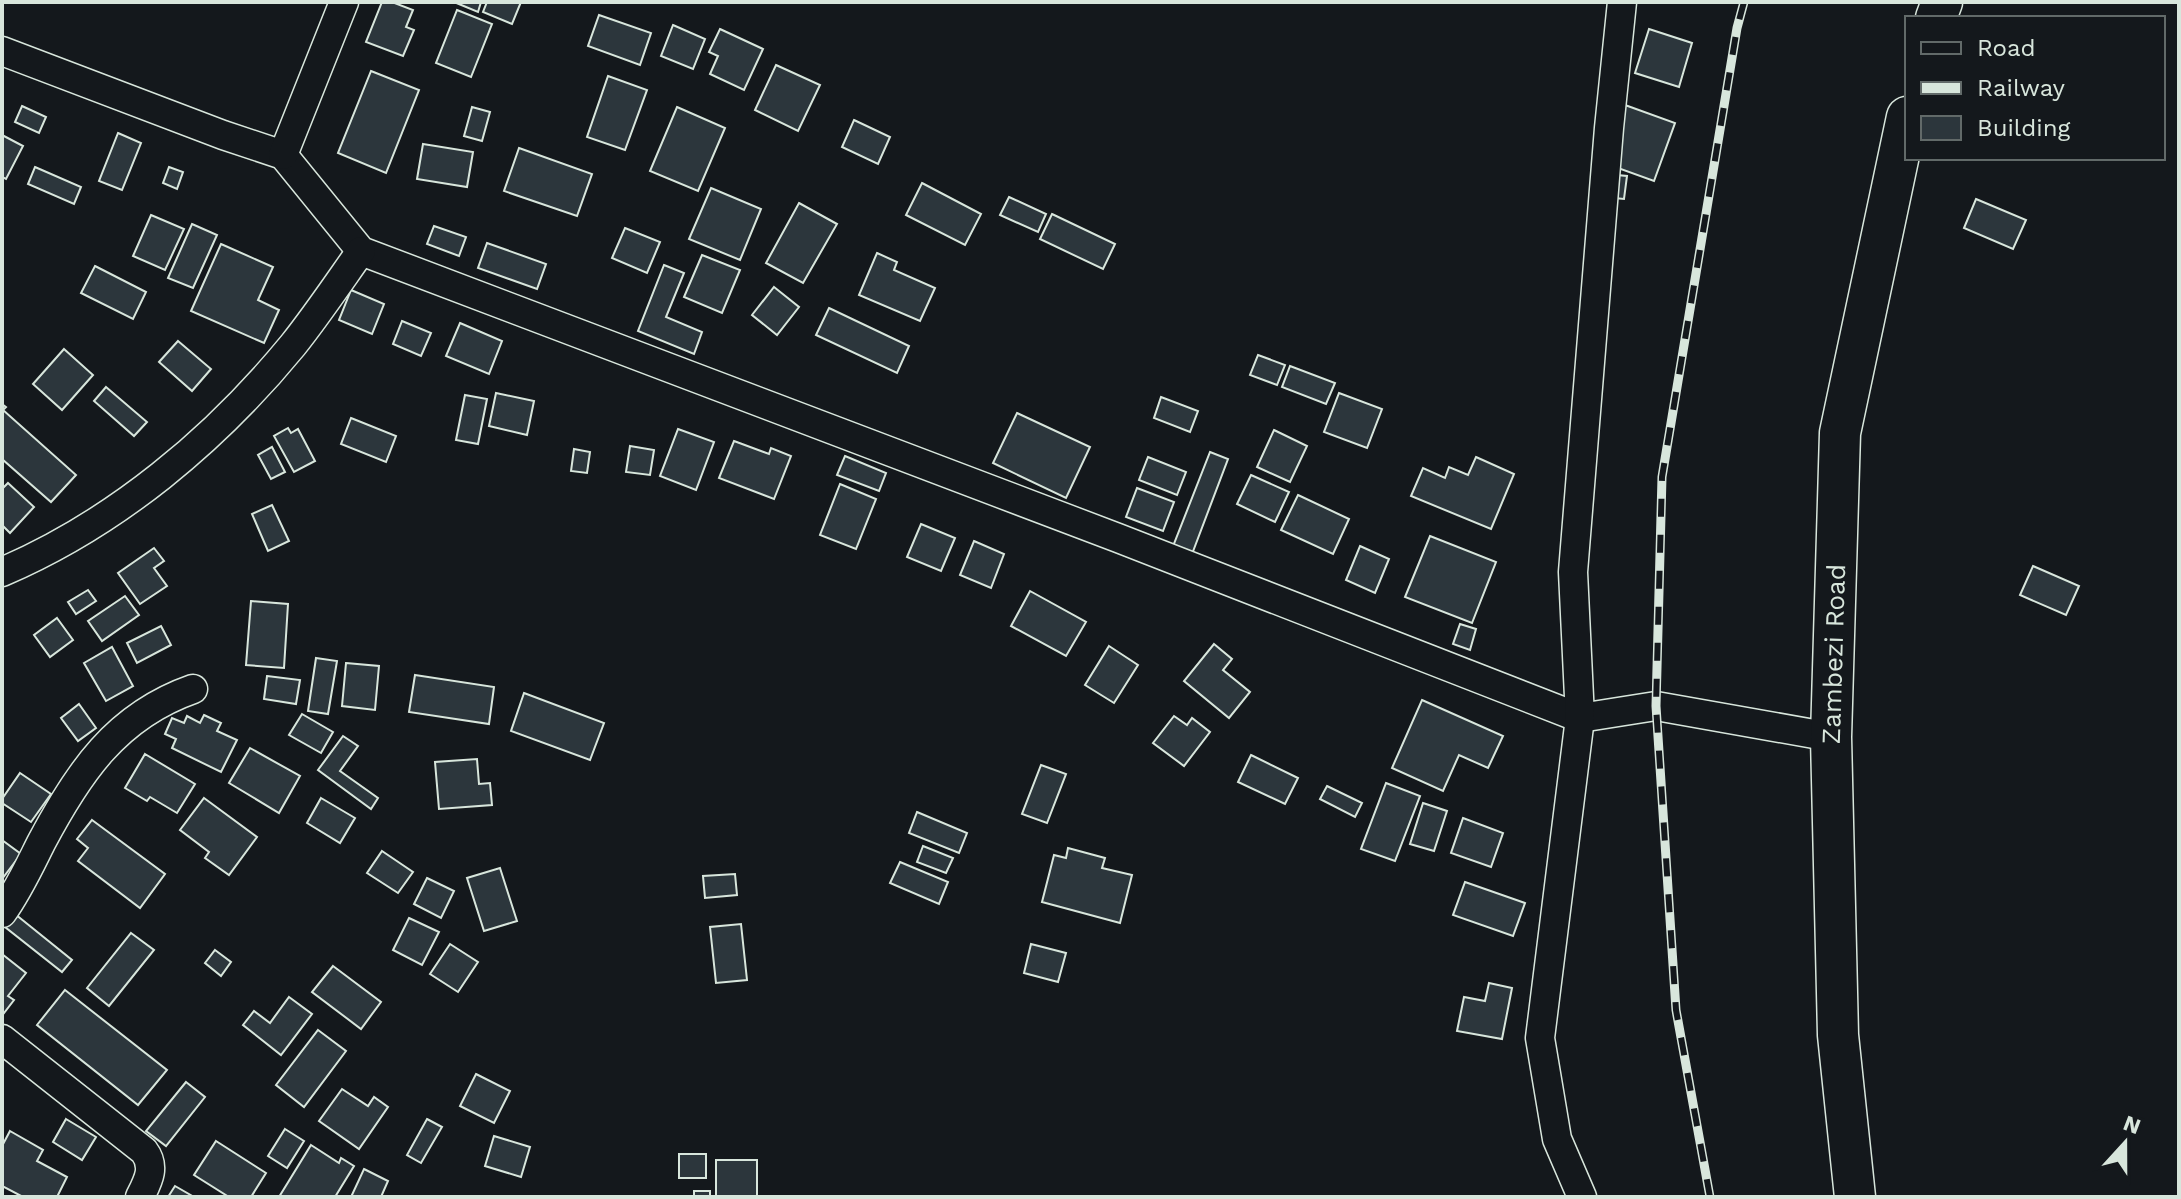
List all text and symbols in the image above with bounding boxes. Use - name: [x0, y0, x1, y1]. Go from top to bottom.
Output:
- legend: [1905, 16, 2165, 160]
- text: Road: [1977, 34, 2036, 62]
- text: Railway: [1977, 74, 2066, 102]
- text: Building: [1977, 114, 2070, 142]
- street label: Zambezi Road: [1816, 563, 1851, 745]
- north arrow: [2085, 1103, 2165, 1183]
- text: N: [2120, 1110, 2144, 1139]

